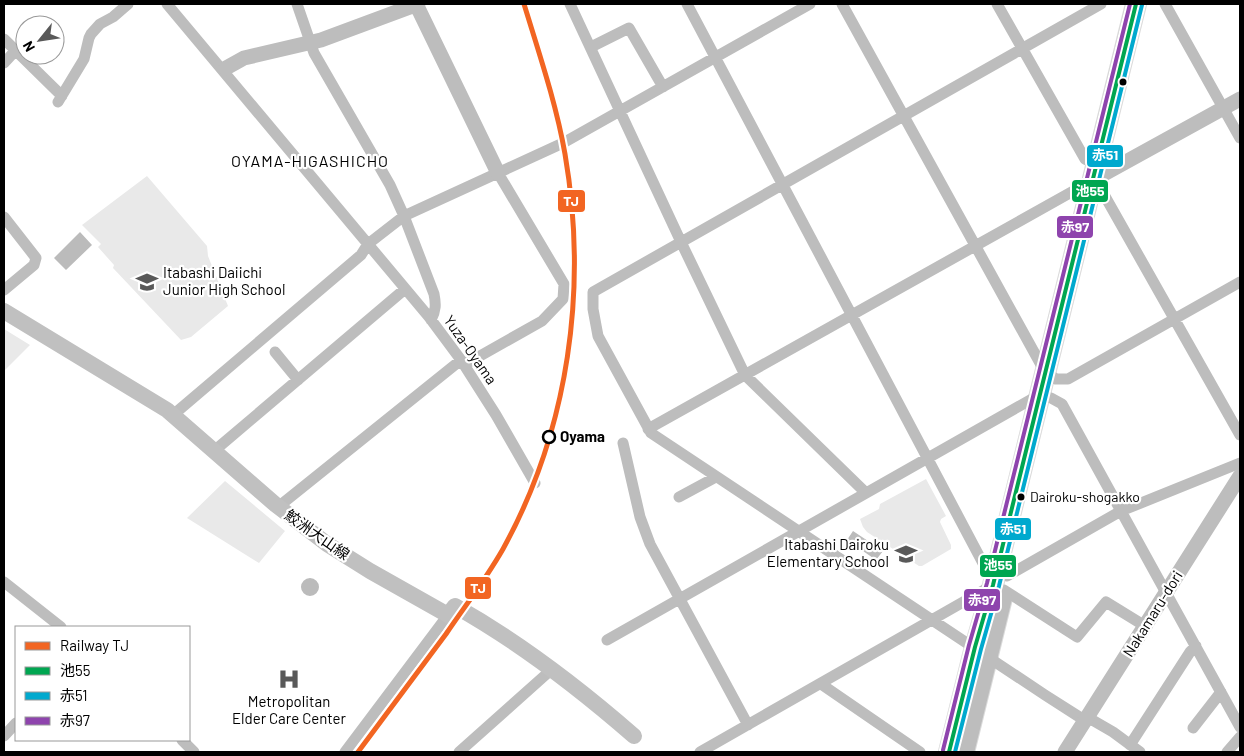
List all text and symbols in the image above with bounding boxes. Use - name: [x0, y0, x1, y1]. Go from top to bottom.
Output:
- north arrow: [15, 15, 65, 65]
- text: N: [19, 38, 38, 55]
- unlabelled marker: [1118, 77, 1128, 87]
- line badge: 赤51: [1086, 144, 1124, 168]
- text: 赤51: [1092, 146, 1118, 163]
- district label: OYAMA-HIGASHICHO: [231, 151, 389, 170]
- line badge: 池55: [1071, 179, 1109, 203]
- text: 池55: [1075, 182, 1105, 199]
- line badge: TJ: [557, 189, 586, 213]
- text: TJ: [563, 192, 579, 209]
- line badge: 赤97: [1056, 215, 1094, 239]
- text: 赤97: [1061, 218, 1089, 235]
- place label: Itabashi Daiichi Junior High School: [163, 263, 285, 298]
- school or university icon: Itabashi Daiichi Junior High School: [134, 269, 160, 295]
- street label: Yuza-Oyama: [440, 311, 501, 387]
- place label: Oyama: [560, 427, 605, 445]
- marker: Oyama: [542, 430, 556, 444]
- place label: Dairoku-shogakko: [1030, 488, 1140, 505]
- marker: Dairoku-shogakko: [1016, 492, 1026, 502]
- street label: 鮫洲大山線: [282, 505, 353, 563]
- line badge: 赤51: [994, 517, 1032, 541]
- text: 赤51: [1000, 520, 1026, 537]
- place label: Itabashi Dairoku Elementary School: [767, 535, 889, 570]
- school or university icon: Itabashi Dairoku Elementary School: [893, 541, 919, 567]
- line badge: 池55: [979, 554, 1017, 578]
- text: 池55: [983, 556, 1013, 573]
- street label: Nakamaru-dori: [1119, 567, 1186, 660]
- line badge: TJ: [464, 576, 492, 600]
- text: TJ: [470, 579, 486, 596]
- line badge: 赤97: [963, 588, 1001, 612]
- text: 赤97: [968, 591, 996, 608]
- legend: [15, 626, 190, 741]
- text: Railway TJ: [60, 636, 129, 654]
- text: 池55: [60, 661, 90, 679]
- hospital icon: Metropolitan Elder Care Center: [276, 666, 302, 692]
- text: 赤51: [60, 686, 88, 704]
- place label: Metropolitan Elder Care Center: [232, 692, 347, 727]
- text: 赤97: [60, 711, 90, 729]

